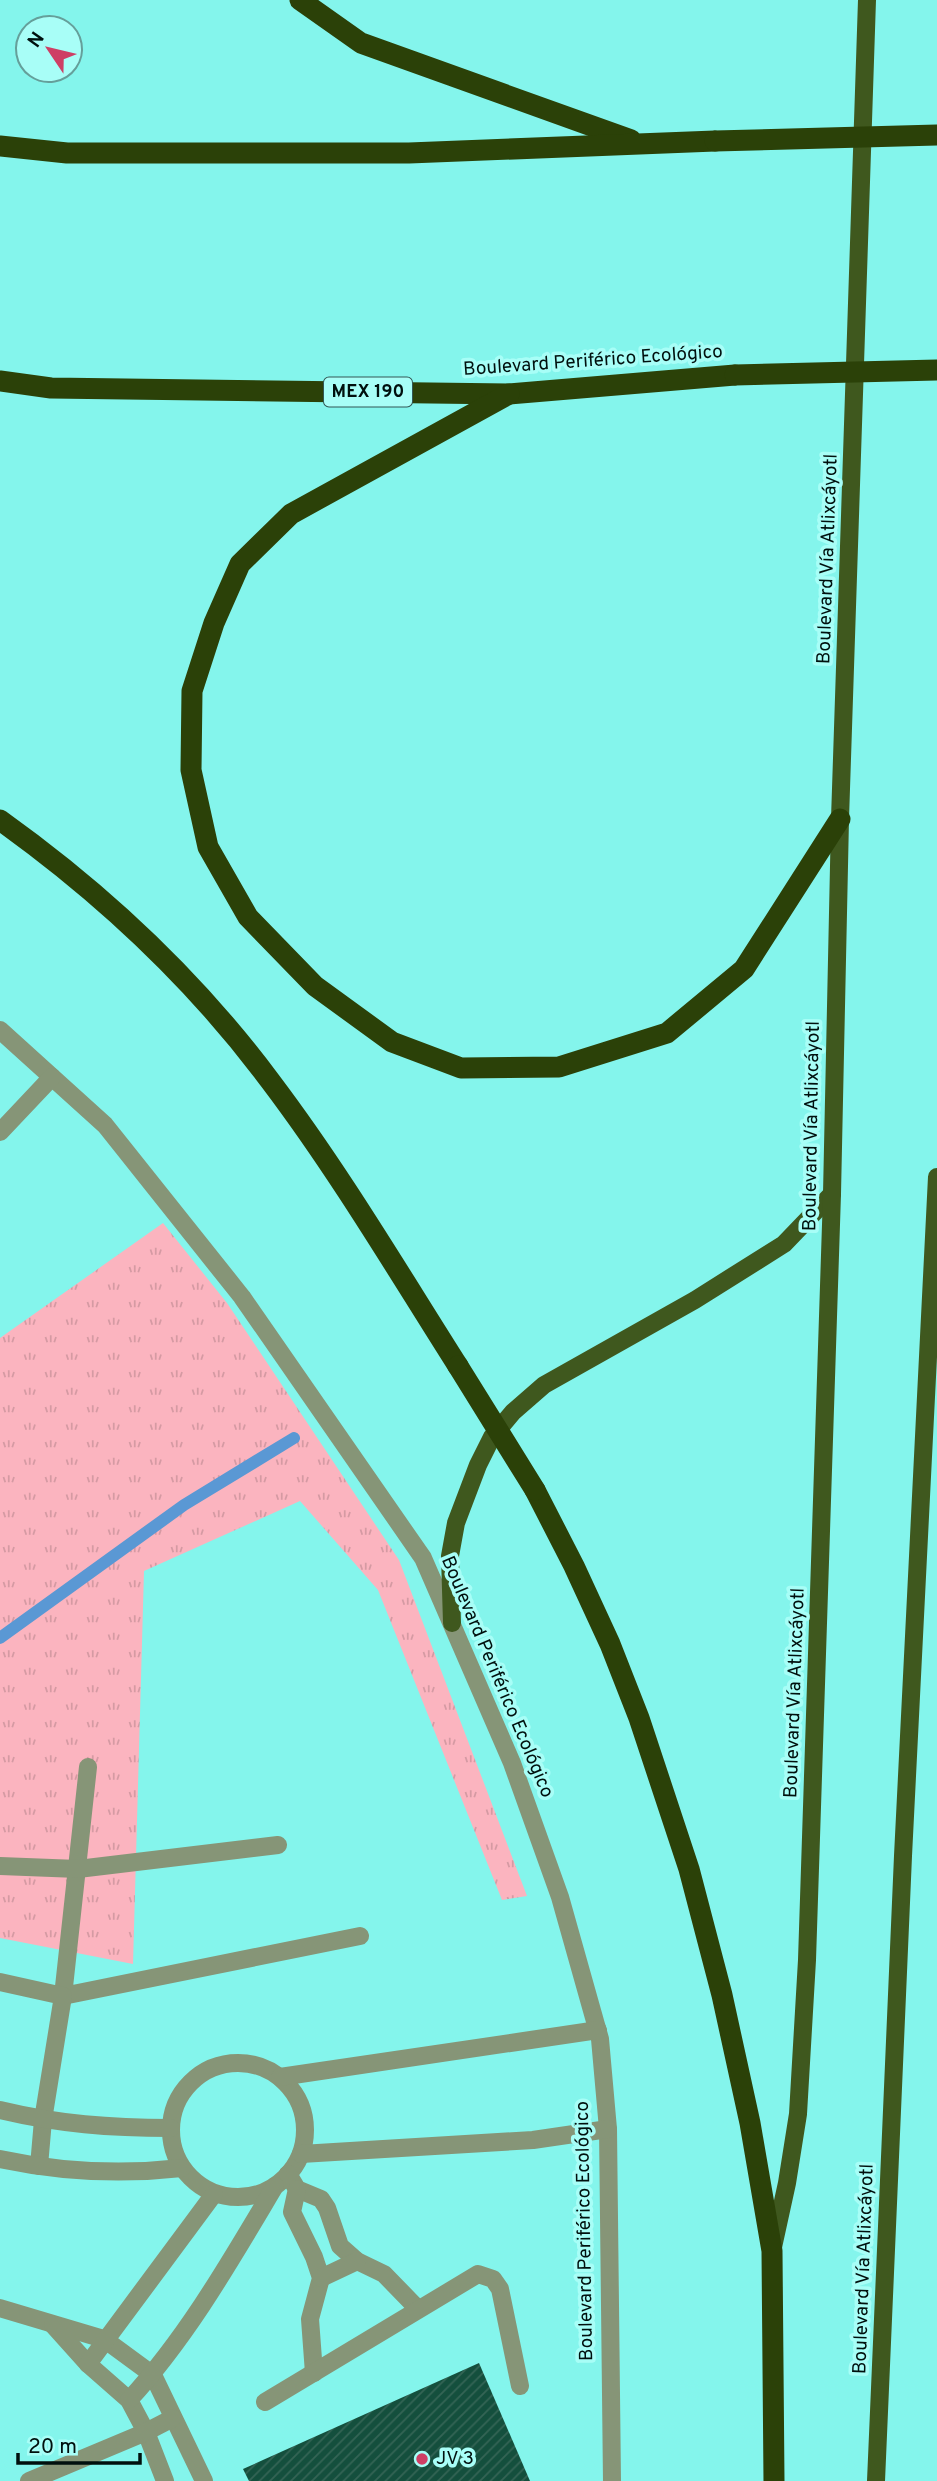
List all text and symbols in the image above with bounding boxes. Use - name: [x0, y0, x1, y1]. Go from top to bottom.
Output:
- north arrow: [14, 14, 84, 84]
- text: N: [23, 28, 50, 53]
- street label: Boulevard Periférico Ecológico: [462, 340, 724, 382]
- road number: MEX 190: [324, 378, 412, 406]
- street label: Boulevard Vía Atlixcáyotl: [812, 453, 844, 665]
- street label: Boulevard Vía Atlixcáyotl: [798, 1021, 826, 1231]
- street label: Boulevard Periférico Ecológico: [435, 1553, 559, 1801]
- street label: Boulevard Vía Atlixcáyotl: [779, 1587, 811, 1799]
- street label: Boulevard Periférico Ecológico: [571, 2101, 599, 2361]
- street label: Boulevard Vía Atlixcáyotl: [848, 2163, 880, 2375]
- scale bar: [18, 2422, 140, 2466]
- text: 20 m: [28, 2434, 77, 2461]
- place label: JV 3: [436, 2447, 474, 2471]
- marker: JV 3: [414, 2451, 430, 2467]

